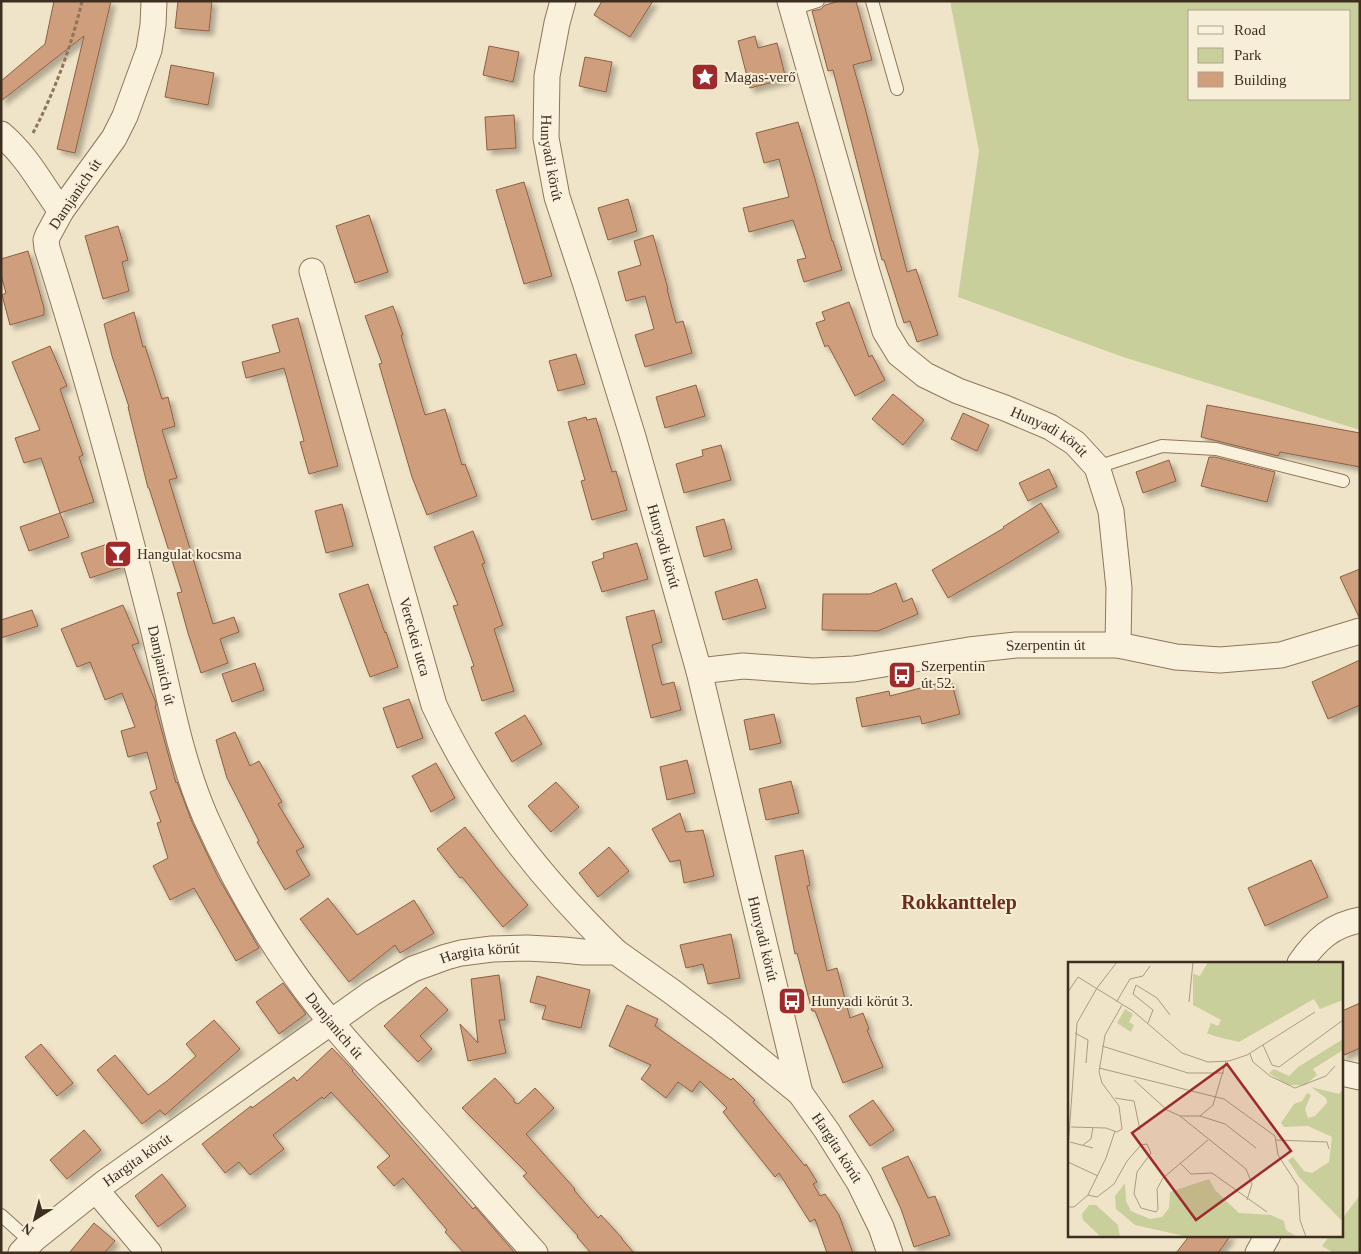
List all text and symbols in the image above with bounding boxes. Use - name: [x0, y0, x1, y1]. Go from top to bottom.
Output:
- legend: [1188, 10, 1351, 100]
- text: Road: [1234, 22, 1266, 38]
- text: Park: [1234, 47, 1262, 63]
- place icon: Magas-verő: [690, 62, 720, 92]
- place label: Magas-verő: [724, 69, 796, 85]
- text: Building: [1234, 72, 1287, 88]
- street label: Hunyadi körút: [538, 115, 566, 204]
- street label: Damjanich út: [46, 155, 105, 232]
- street label: Hunyadi körút: [1008, 403, 1092, 461]
- street label: Hunyadi körút: [644, 502, 684, 591]
- bar icon: Hangulat kocsma: [103, 539, 133, 569]
- place label: Hangulat kocsma: [137, 546, 242, 562]
- street label: Vereckei utca: [396, 596, 434, 678]
- street label: Damjanich út: [145, 624, 179, 708]
- street label: Szerpentin út: [1005, 637, 1086, 654]
- place label: Szerpentin út 52.: [921, 658, 986, 691]
- bus stop icon: Szerpentin út 52.: [887, 660, 917, 690]
- district label: Rokkanttelep: [901, 891, 1017, 914]
- street label: Hunyadi körút: [745, 895, 781, 984]
- street label: Hargita körút: [438, 940, 520, 967]
- inset map: [1068, 962, 1344, 1236]
- bus stop icon: Hunyadi körút 3.: [777, 986, 807, 1016]
- street label: Damjanich út: [302, 989, 367, 1062]
- place label: Hunyadi körút 3.: [811, 993, 913, 1009]
- street label: Hargita körút: [809, 1110, 866, 1187]
- street label: Hargita körút: [100, 1130, 175, 1190]
- north arrow: [10, 1194, 60, 1244]
- text: N: [19, 1220, 36, 1238]

